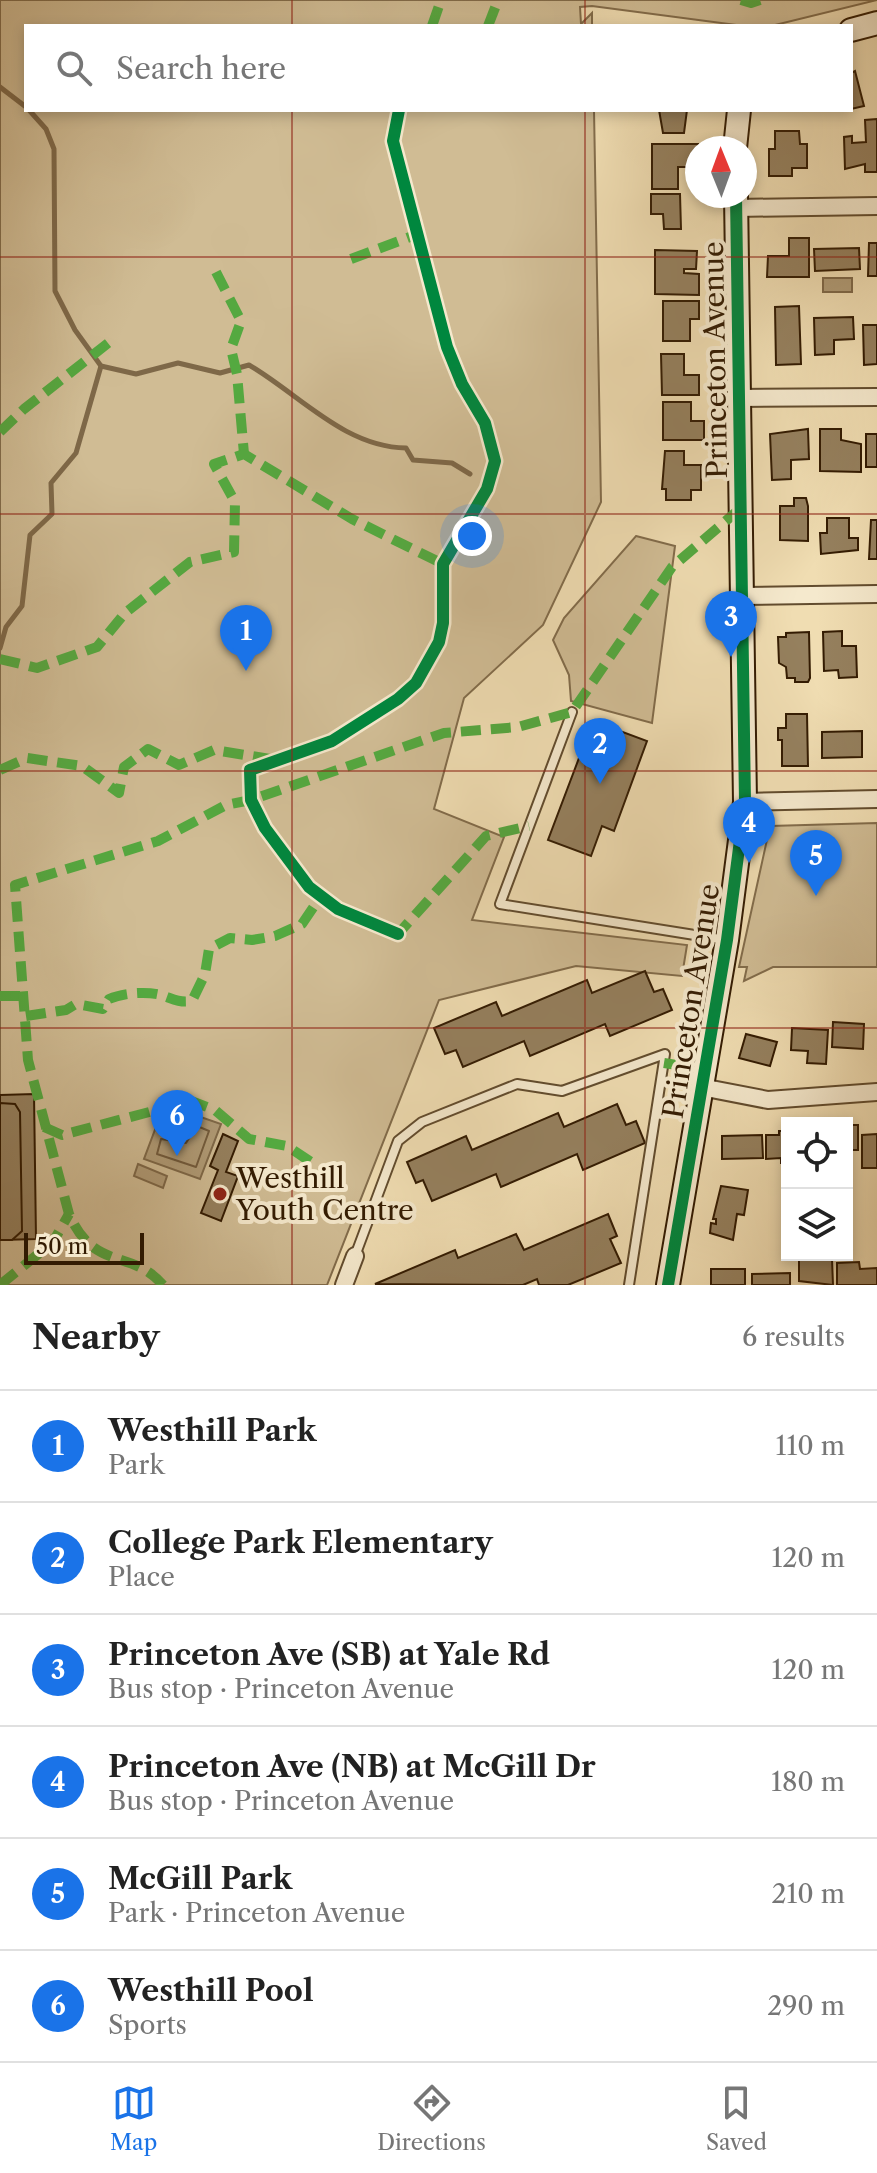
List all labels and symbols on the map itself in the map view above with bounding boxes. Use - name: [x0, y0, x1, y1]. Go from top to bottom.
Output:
- north arrow: [685, 136, 757, 208]
- street label: Princeton Avenue: [696, 241, 734, 479]
- your location: [452, 516, 492, 556]
- pin: 3: [705, 591, 757, 657]
- pin: 1: [220, 605, 272, 671]
- pin: 2: [574, 718, 626, 784]
- pin: 4: [723, 797, 775, 863]
- pin: 5: [790, 830, 842, 896]
- street label: Princeton Avenue: [656, 881, 726, 1121]
- pin: 6: [151, 1090, 203, 1156]
- place label: Westhill Youth Centre: [235, 1161, 414, 1227]
- marker: Westhill Youth Centre: [211, 1185, 229, 1203]
- scale bar: [24, 1229, 144, 1265]

